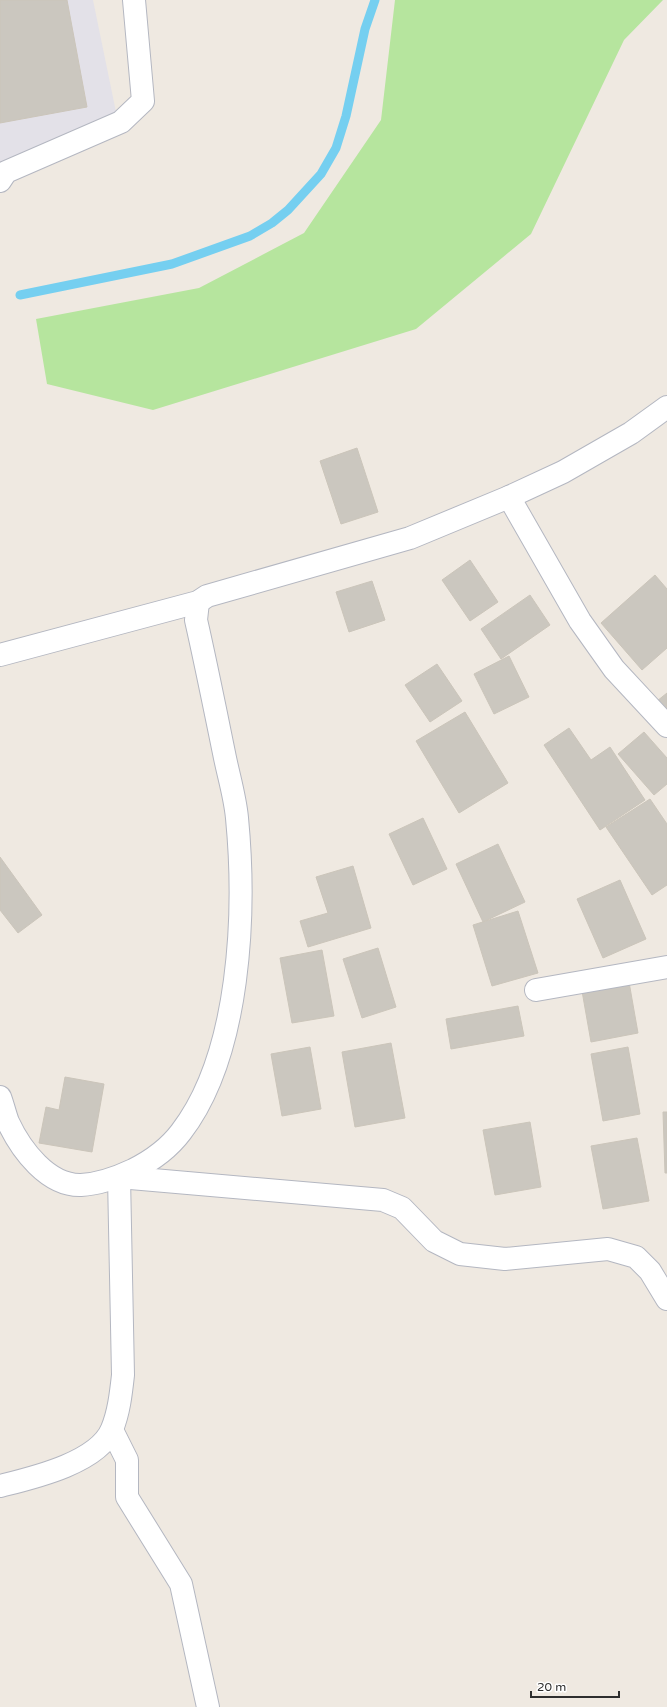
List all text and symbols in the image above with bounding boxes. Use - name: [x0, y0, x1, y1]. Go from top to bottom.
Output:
- scale bar: [531, 1673, 619, 1699]
- text: 20 m: [537, 1680, 566, 1694]

